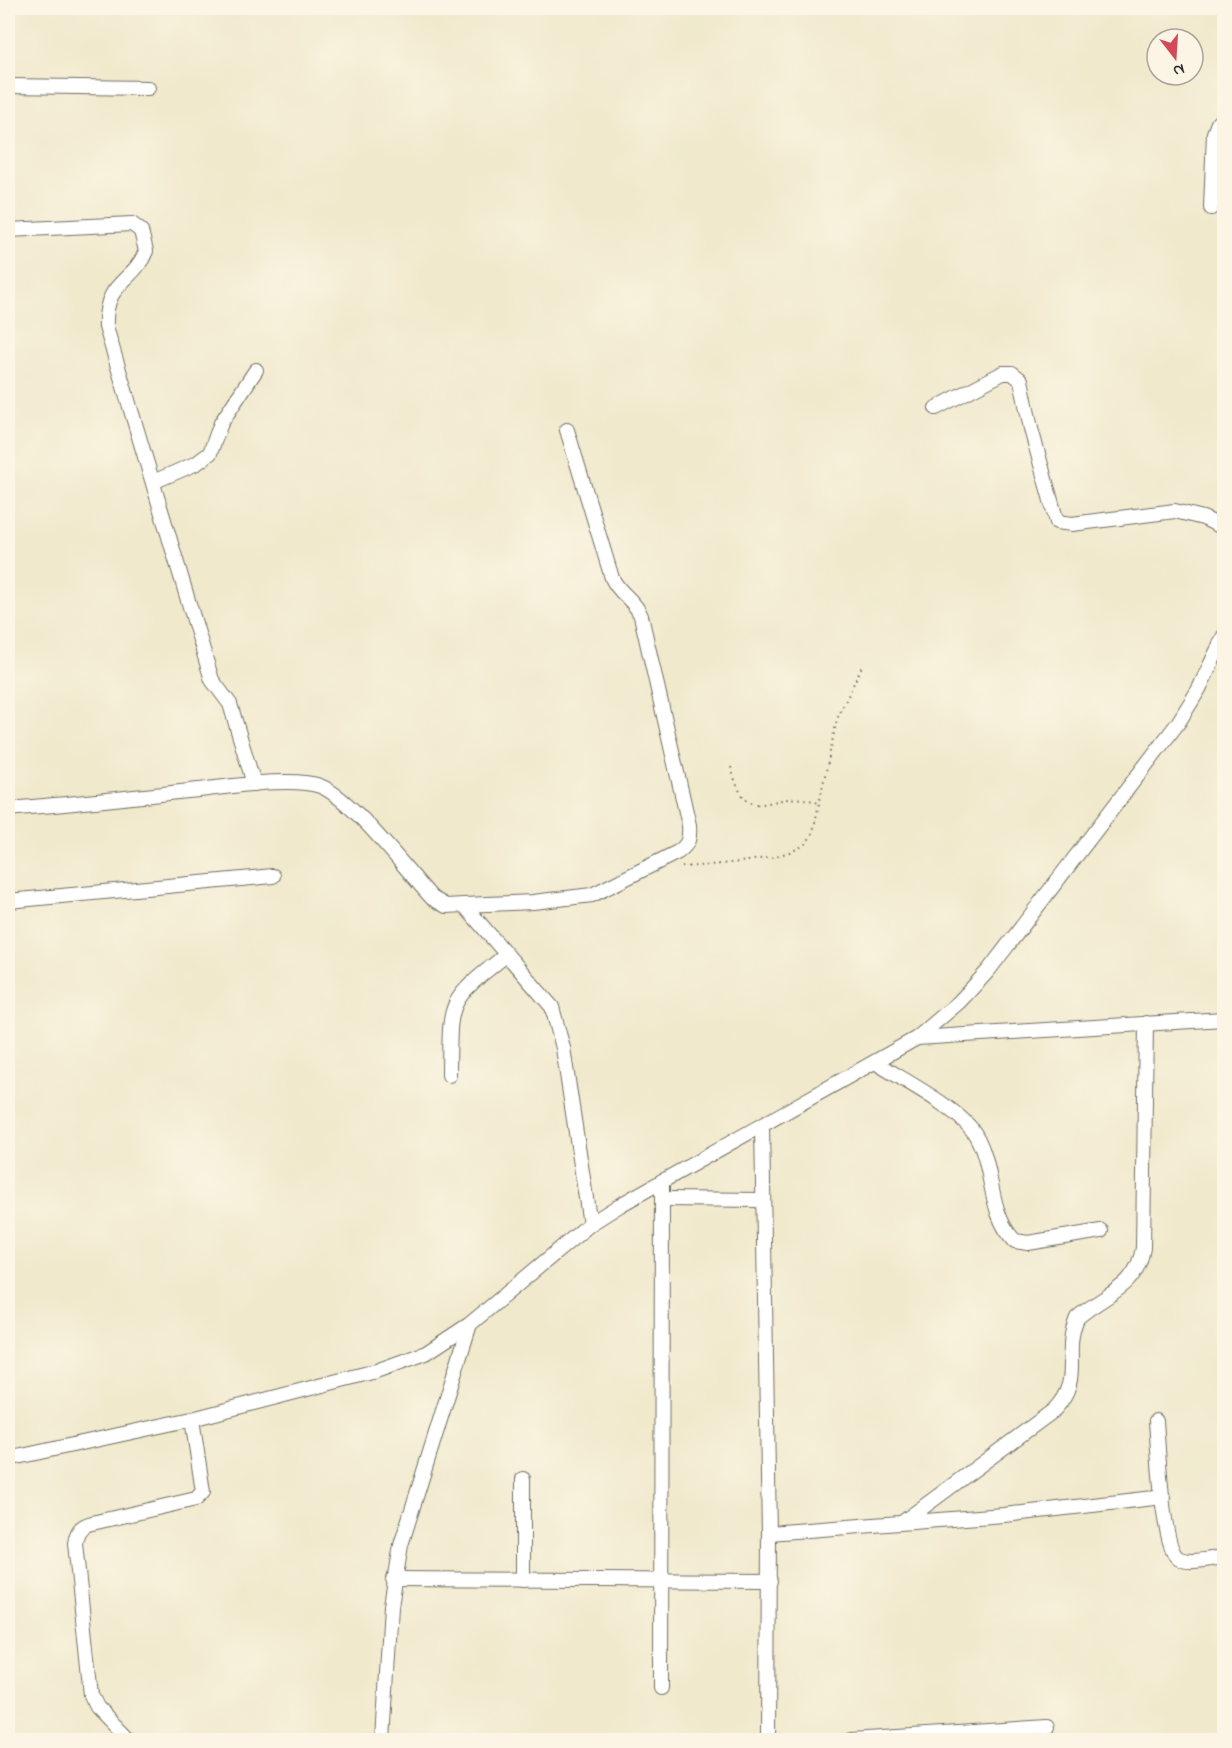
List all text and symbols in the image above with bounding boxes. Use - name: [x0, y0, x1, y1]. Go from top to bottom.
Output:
- north arrow: [1145, 27, 1205, 87]
- text: N: [1170, 56, 1187, 83]

